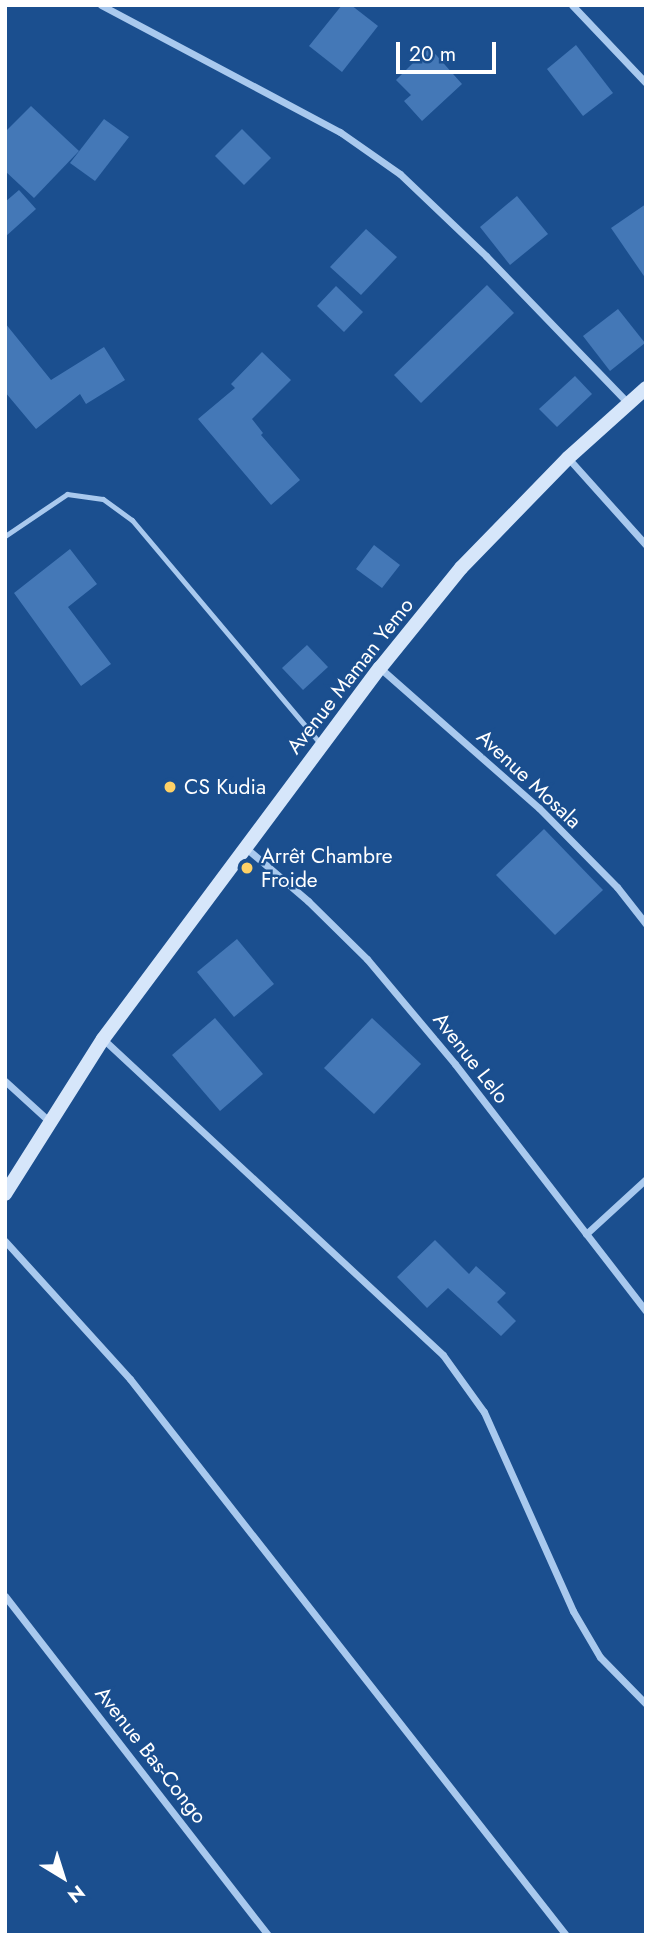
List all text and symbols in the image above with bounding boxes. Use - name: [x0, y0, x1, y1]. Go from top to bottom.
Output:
- scale bar: [399, 28, 499, 72]
- text: 20 m: [409, 39, 456, 69]
- street label: Avenue Maman Yemo: [281, 593, 419, 759]
- street label: Avenue Mosala: [472, 724, 586, 834]
- place label: CS Kudia: [184, 774, 266, 800]
- marker: CS Kudia: [162, 779, 178, 795]
- place label: Arrêt Chambre Froide: [261, 843, 393, 893]
- marker: Arrêt Chambre Froide: [239, 860, 255, 876]
- street label: Avenue Lelo: [428, 1008, 514, 1108]
- street label: Avenue Bas-Congo: [90, 1682, 212, 1828]
- north arrow: [28, 1842, 98, 1912]
- text: N: [62, 1879, 90, 1909]

